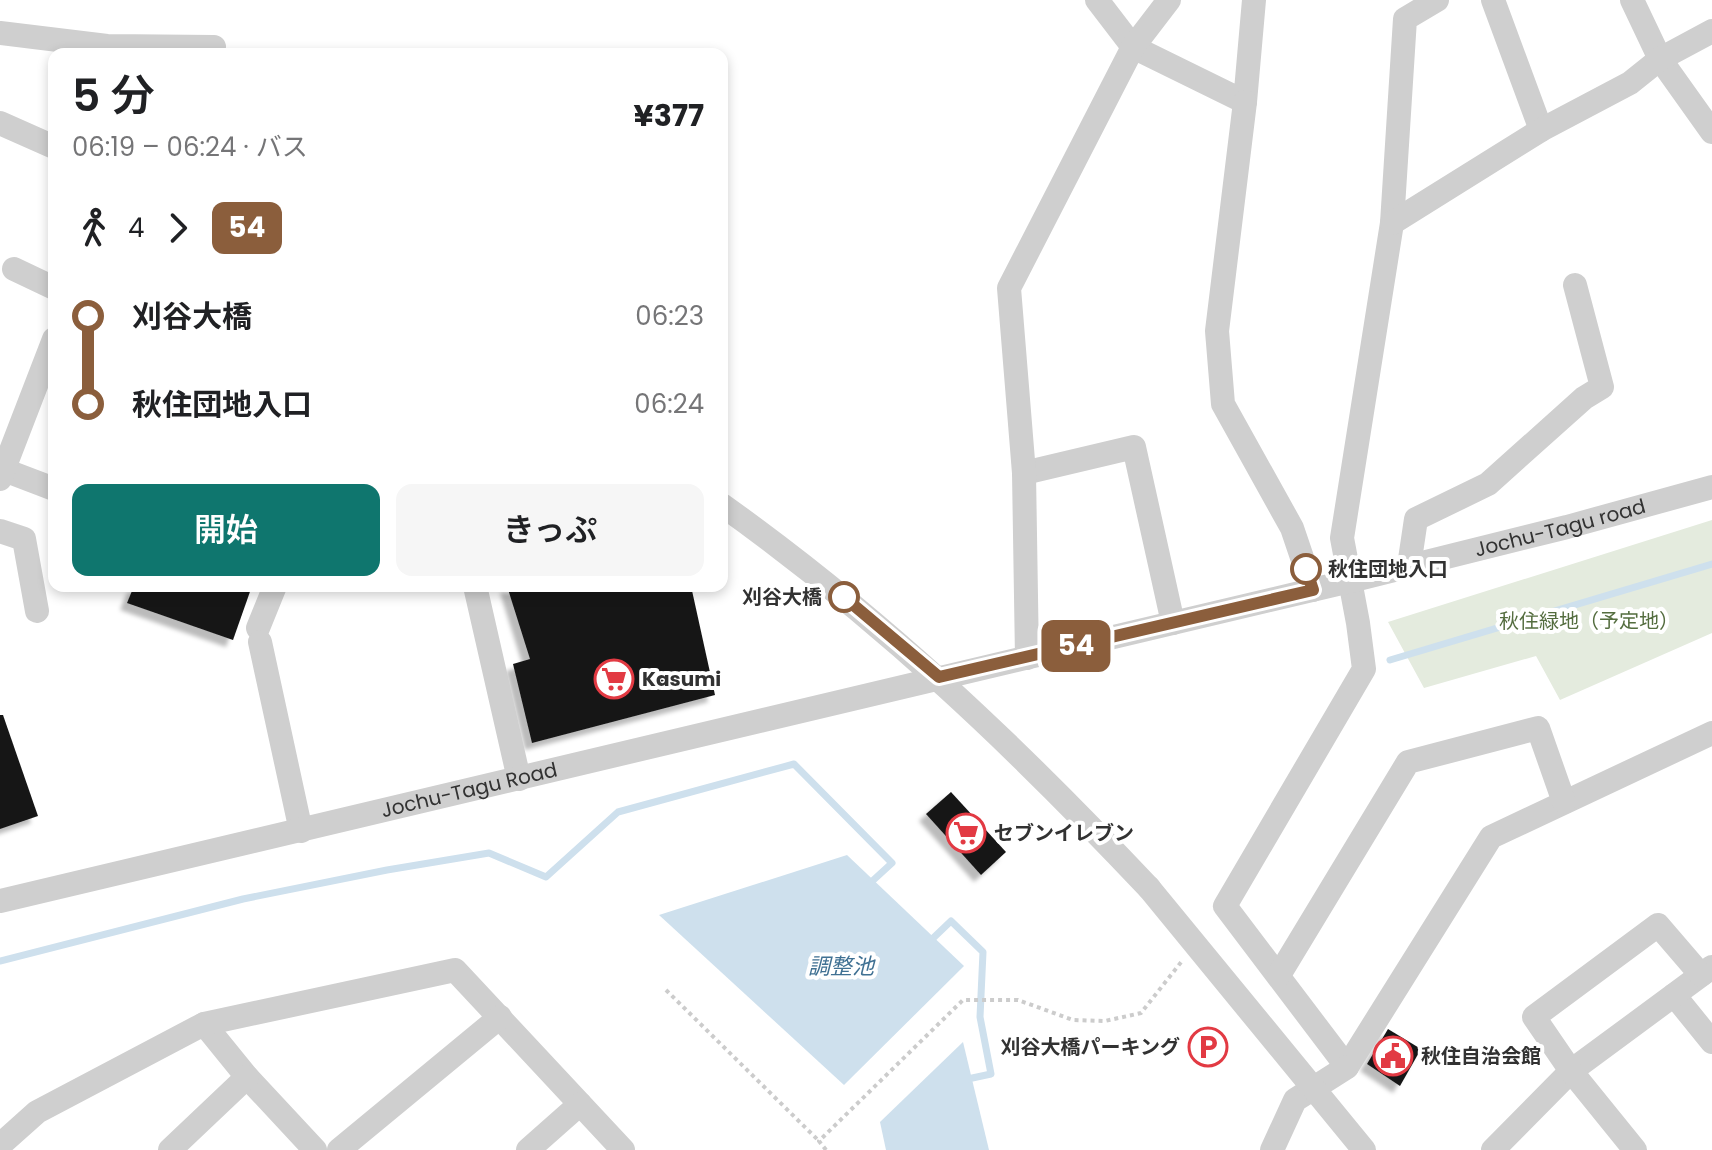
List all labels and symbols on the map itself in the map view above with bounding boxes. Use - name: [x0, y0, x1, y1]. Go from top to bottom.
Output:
- street label: Jochu-Tagu road: [1472, 492, 1649, 563]
- marker: 秋住団地入口: [1291, 554, 1321, 584]
- place label: 秋住団地入口: [1328, 555, 1448, 583]
- marker: 刈谷大橋: [829, 582, 859, 612]
- place label: 刈谷大橋: [742, 583, 822, 611]
- park label: 秋住緑地（予定地）: [1499, 607, 1679, 635]
- line badge: 54: [1040, 620, 1112, 672]
- supermarket icon: Kasumi: [593, 658, 635, 700]
- place label: Kasumi: [642, 665, 721, 693]
- street label: Jochu-Tagu Road: [378, 755, 560, 824]
- supermarket icon: セブンイレブン: [945, 812, 987, 854]
- place label: セブンイレブン: [994, 819, 1134, 847]
- water label: 調整池: [808, 951, 876, 982]
- parking icon: 刈谷大橋パーキング: [1187, 1026, 1229, 1068]
- place label: 刈谷大橋パーキング: [1001, 1033, 1180, 1061]
- public building icon: 秋住自治会館: [1372, 1035, 1414, 1077]
- place label: 秋住自治会館: [1421, 1042, 1541, 1070]

